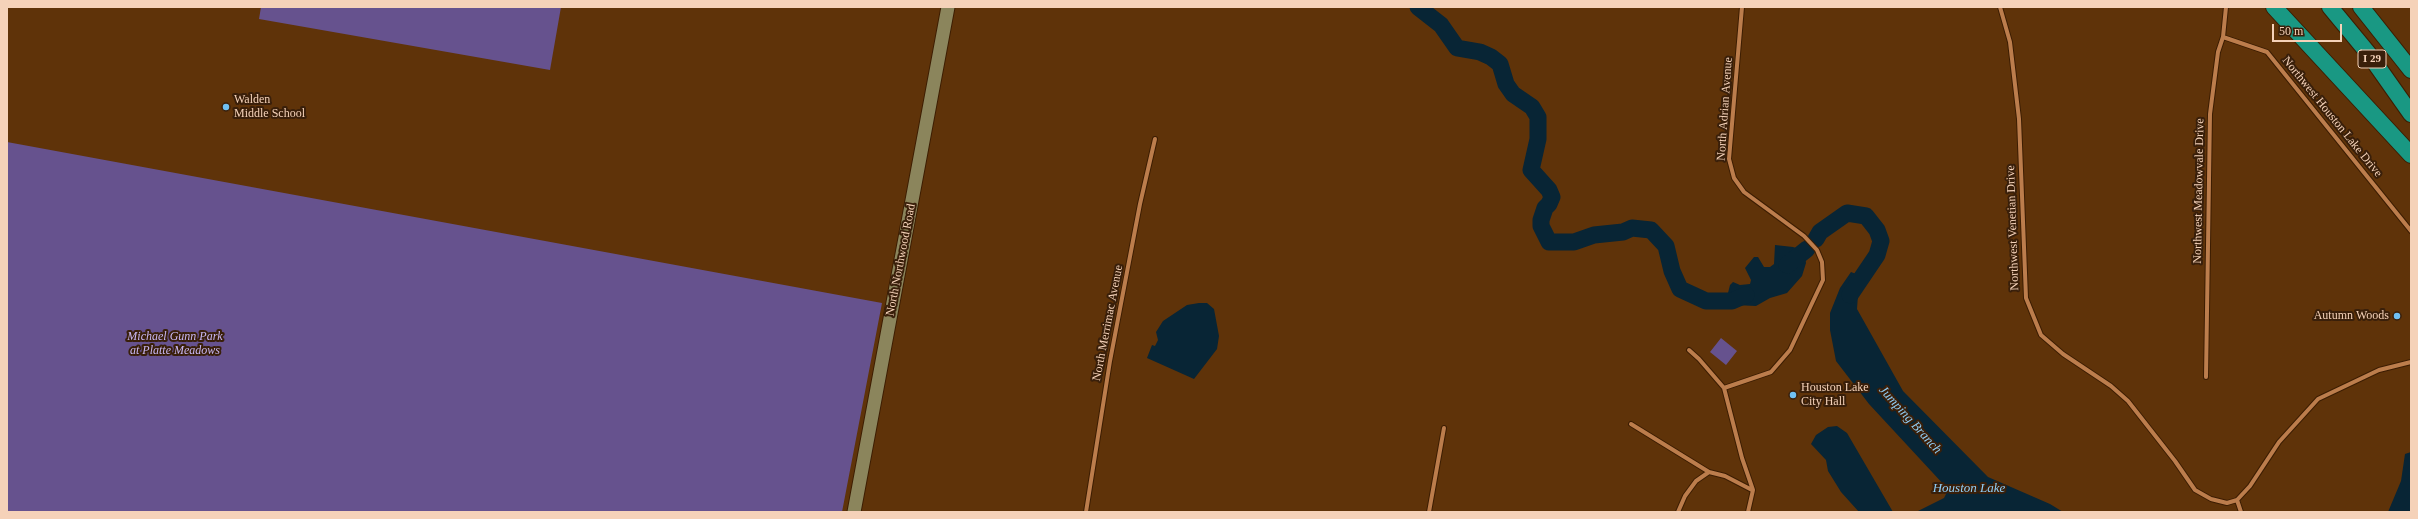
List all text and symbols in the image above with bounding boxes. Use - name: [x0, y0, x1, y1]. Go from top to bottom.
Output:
- scale bar: [2274, 16, 2344, 42]
- text: 50 m: [2279, 24, 2303, 38]
- road number: I 29: [2358, 50, 2386, 68]
- street label: Northwest Houston Lake Drive: [2279, 54, 2385, 180]
- street label: North Adrian Avenue: [1714, 57, 1736, 161]
- place label: Walden Middle School: [234, 93, 305, 121]
- marker: Walden Middle School: [221, 102, 231, 112]
- street label: Northwest Meadowvale Drive: [2191, 118, 2207, 264]
- street label: Northwest Venetian Drive: [2004, 165, 2022, 291]
- street label: North Northwood Road: [883, 203, 919, 317]
- street label: North Merrimac Avenue: [1090, 264, 1126, 382]
- place label: Autumn Woods: [2314, 309, 2389, 323]
- marker: Autumn Woods: [2392, 311, 2402, 321]
- park label: Michael Gunn Park at Platte Meadows: [127, 330, 223, 358]
- place label: Houston Lake City Hall: [1801, 381, 1869, 409]
- water label: Jumping Branch: [1875, 383, 1945, 457]
- marker: Houston Lake City Hall: [1788, 390, 1798, 400]
- water label: Houston Lake: [1933, 481, 2005, 497]

